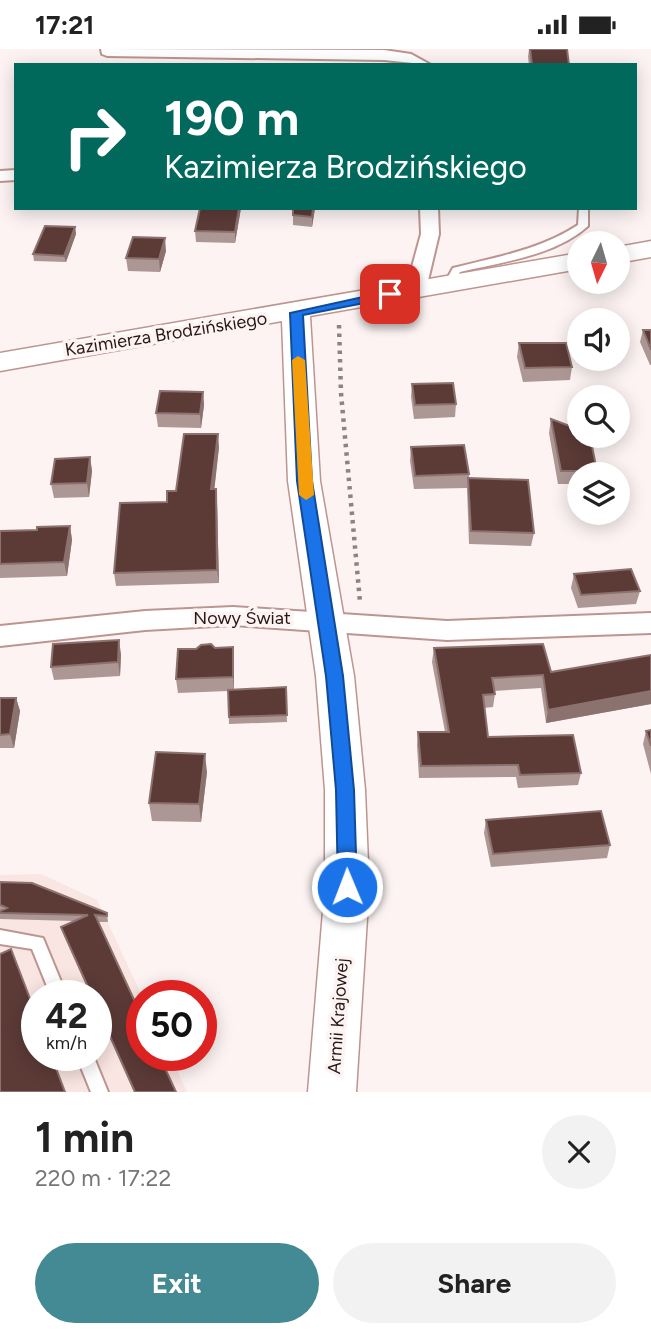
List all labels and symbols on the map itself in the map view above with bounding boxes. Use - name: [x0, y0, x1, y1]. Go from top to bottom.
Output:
- north arrow: [567, 231, 630, 294]
- pin: [360, 264, 420, 324]
- street label: Kazimierza Brodzińskiego: [63, 307, 269, 361]
- street label: Nowy Świat: [193, 607, 291, 629]
- position arrow: [310, 850, 384, 924]
- street label: Armii Krajowej: [323, 957, 353, 1075]
- speed limit sign: 50: [126, 980, 217, 1071]

